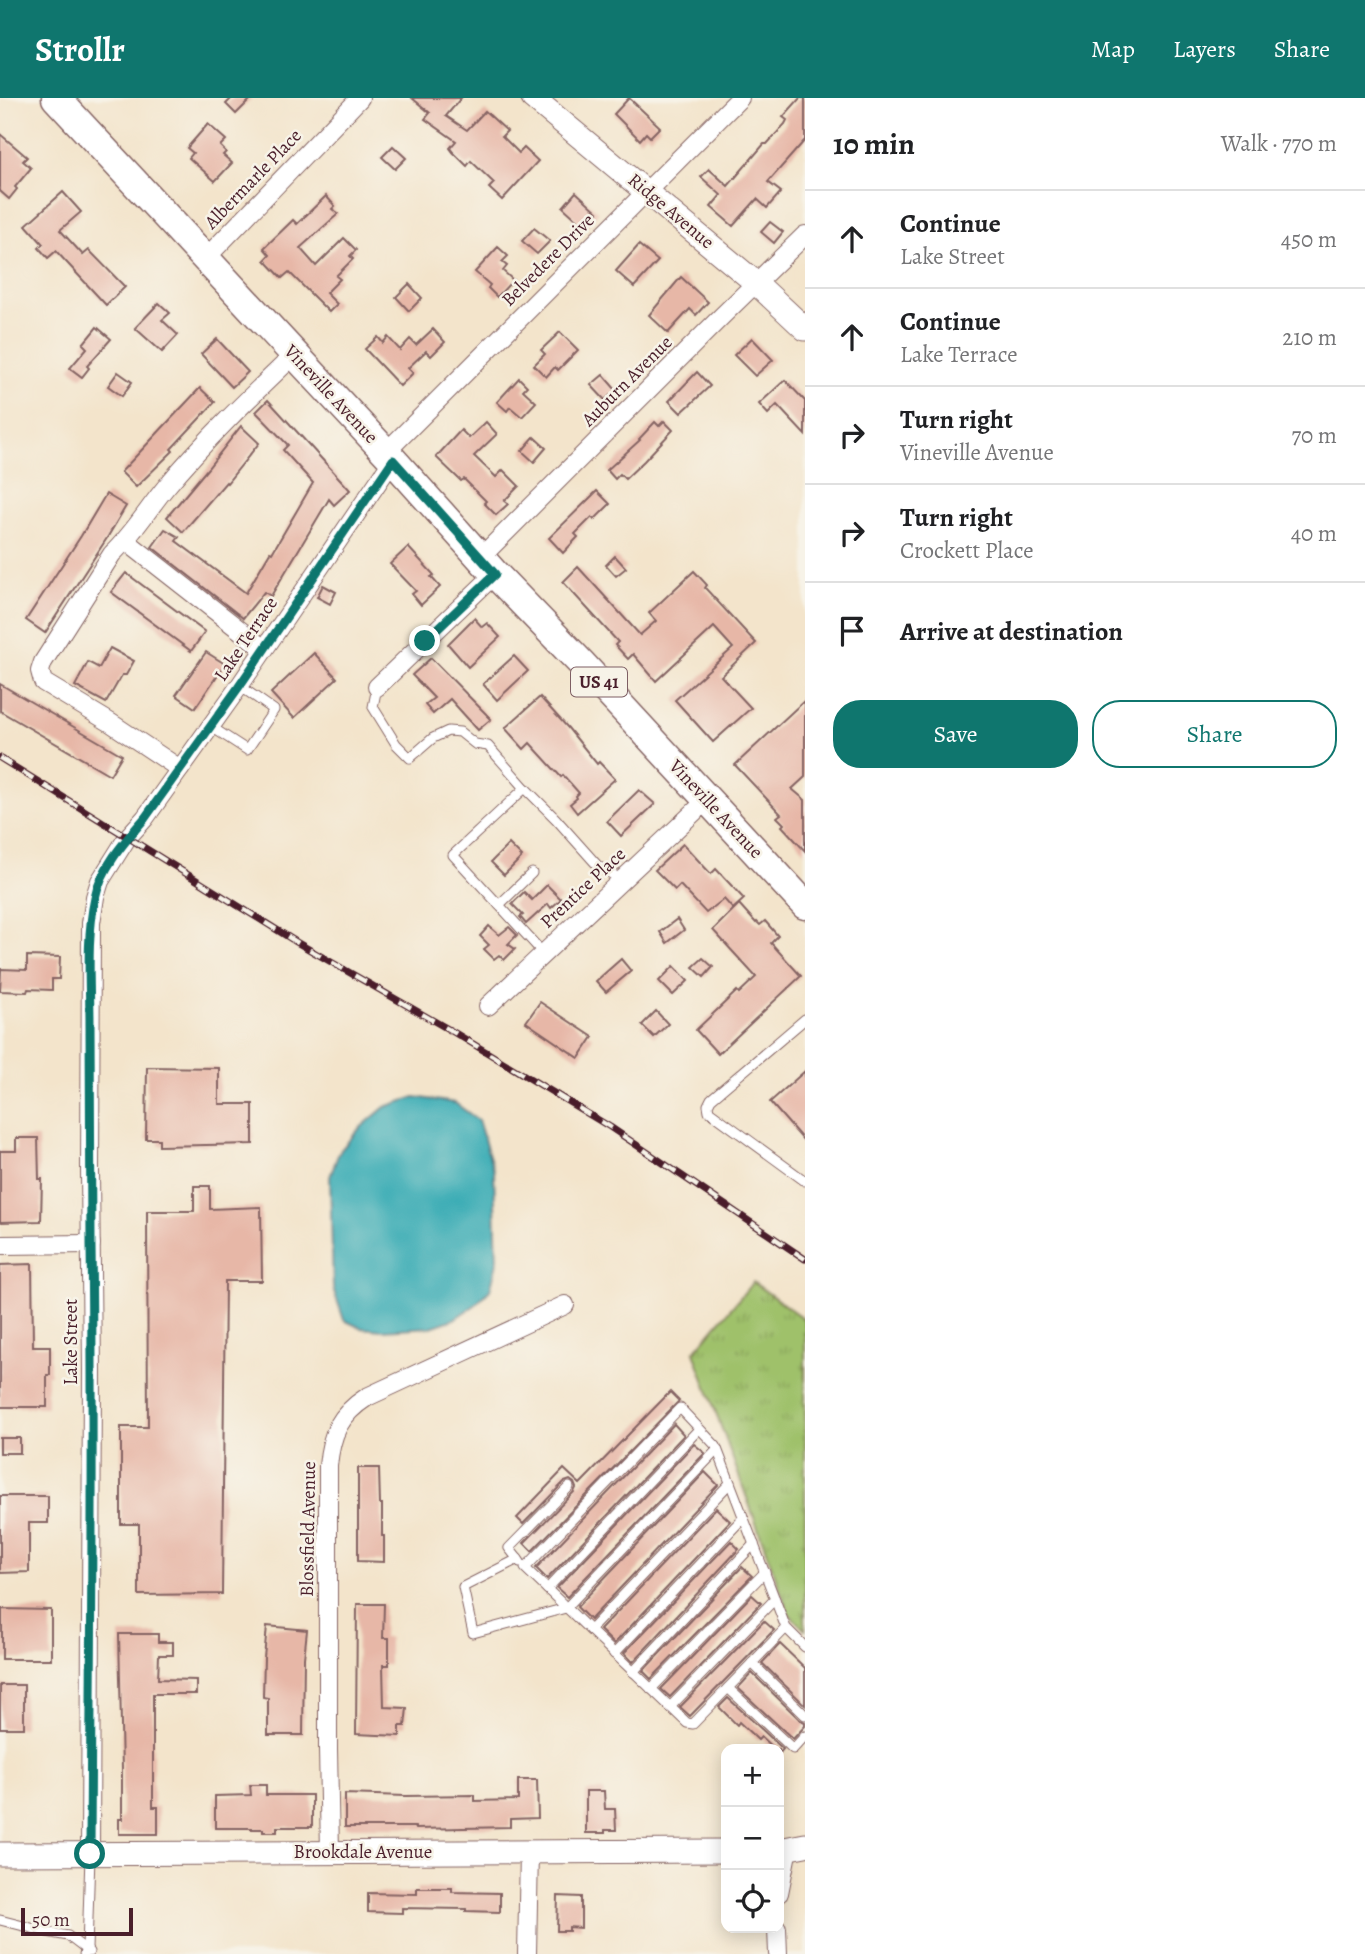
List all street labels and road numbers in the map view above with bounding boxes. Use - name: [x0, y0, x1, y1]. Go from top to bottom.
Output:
- street label: Albermarle Place: [198, 123, 307, 235]
- street label: Ridge Avenue: [622, 167, 720, 255]
- street label: Belvedere Drive: [496, 208, 600, 312]
- street label: Auburn Avenue: [575, 330, 678, 433]
- street label: Vineville Avenue: [277, 338, 384, 449]
- street label: Lake Terrace: [208, 591, 284, 687]
- road number: US 41: [571, 668, 627, 696]
- street label: Vineville Avenue: [662, 753, 769, 864]
- street label: Prentice Place: [535, 842, 631, 934]
- street label: Lake Street: [58, 1299, 84, 1385]
- street label: Blossfield Avenue: [294, 1461, 322, 1597]
- street label: Brookdale Avenue: [294, 1839, 432, 1865]

